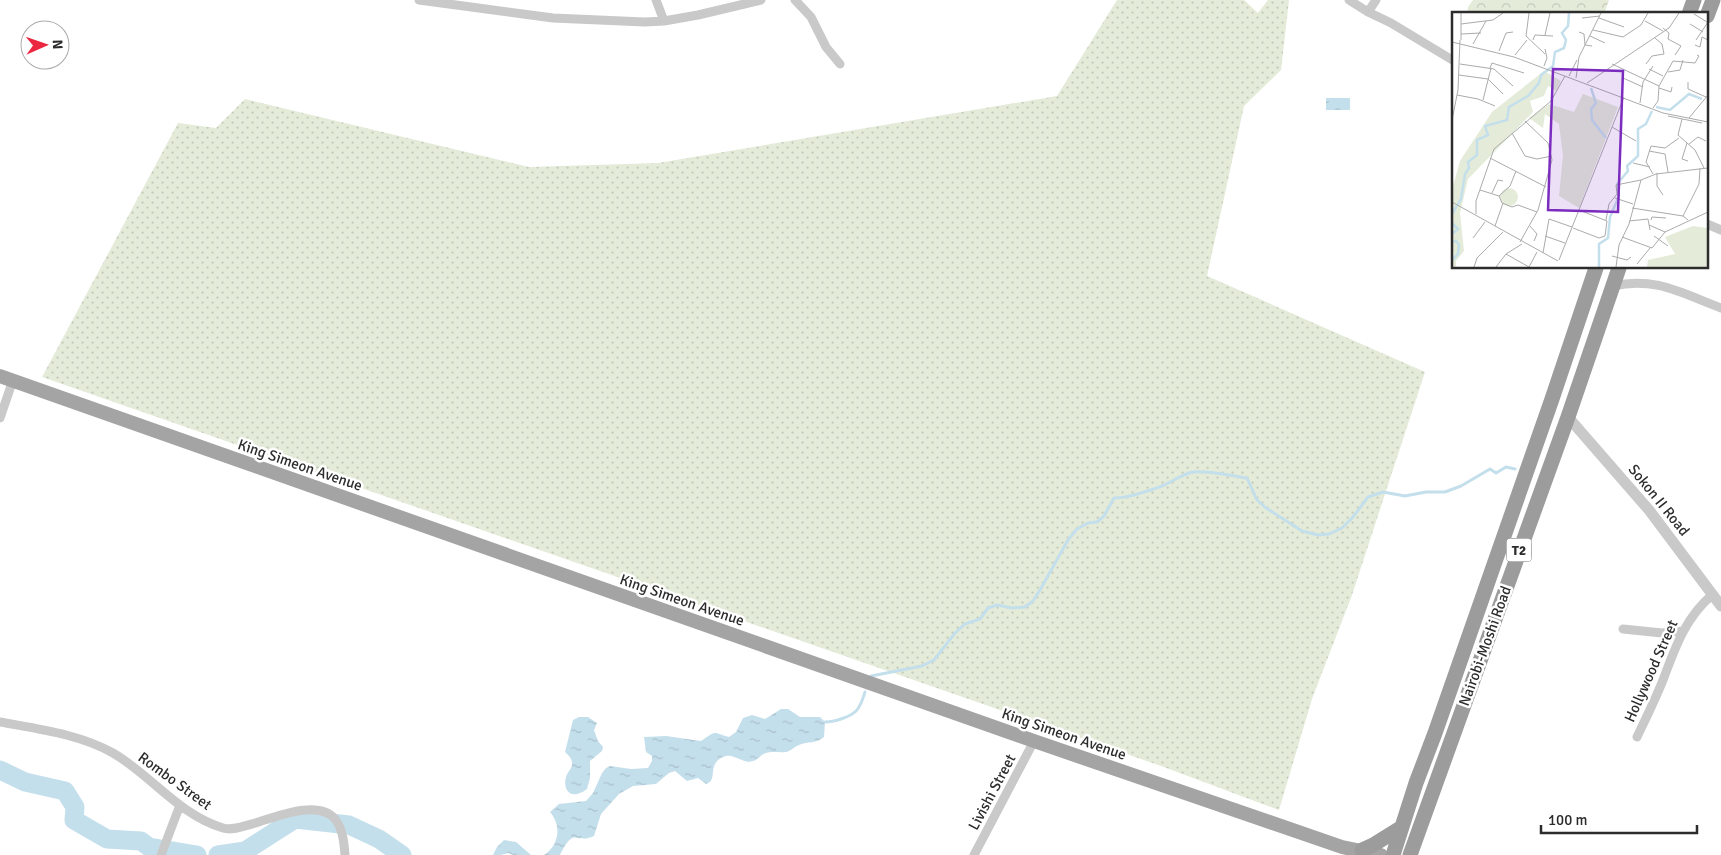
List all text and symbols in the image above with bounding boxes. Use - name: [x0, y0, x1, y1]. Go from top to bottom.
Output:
- inset map: [1452, 12, 1708, 269]
- north arrow: [20, 20, 70, 70]
- text: N: [49, 39, 66, 50]
- street label: King Simeon Avenue: [235, 435, 365, 495]
- street label: Sokon II Road: [1625, 461, 1693, 539]
- road number: T2: [1506, 538, 1532, 562]
- street label: King Simeon Avenue: [617, 570, 747, 630]
- street label: Nairobi-Moshi Road: [1455, 584, 1515, 708]
- street label: Hollywood Street: [1620, 617, 1682, 725]
- street label: King Simeon Avenue: [999, 704, 1129, 764]
- street label: Rombo Street: [135, 748, 215, 814]
- street label: Livishi Street: [964, 751, 1020, 833]
- scale bar: [1541, 802, 1697, 834]
- text: 100 m: [1548, 811, 1588, 829]

